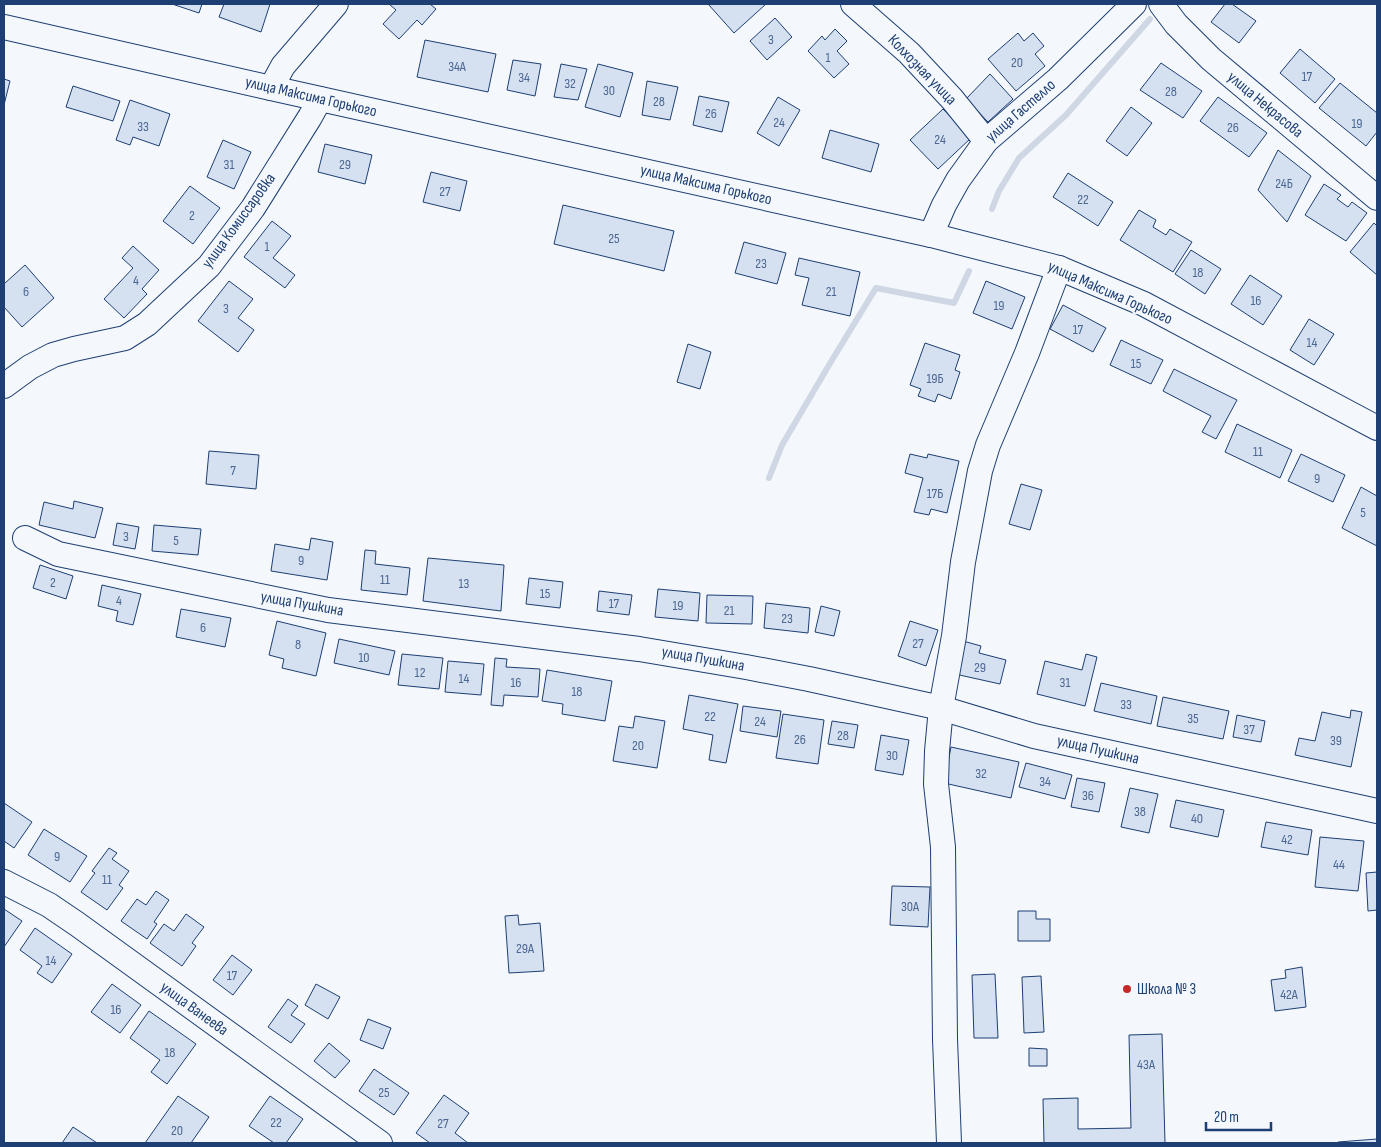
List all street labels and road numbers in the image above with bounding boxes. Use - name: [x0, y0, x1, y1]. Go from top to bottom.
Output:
- street label: Колхозная улица: [884, 31, 960, 109]
- street label: улица Некрасова: [1223, 68, 1307, 142]
- street label: улица Максима Горького: [243, 73, 379, 121]
- street label: улица Гастелло: [982, 76, 1060, 146]
- street label: улица Максима Горького: [638, 161, 774, 209]
- street label: улица Комиссаровка: [198, 170, 280, 272]
- street label: улица Максима Горького: [1045, 257, 1175, 329]
- street label: улица Пушкина: [259, 587, 345, 621]
- street label: улица Пушкина: [660, 642, 746, 676]
- street label: улица Пушкина: [1055, 731, 1141, 769]
- street label: улица Ванеева: [156, 978, 232, 1040]

